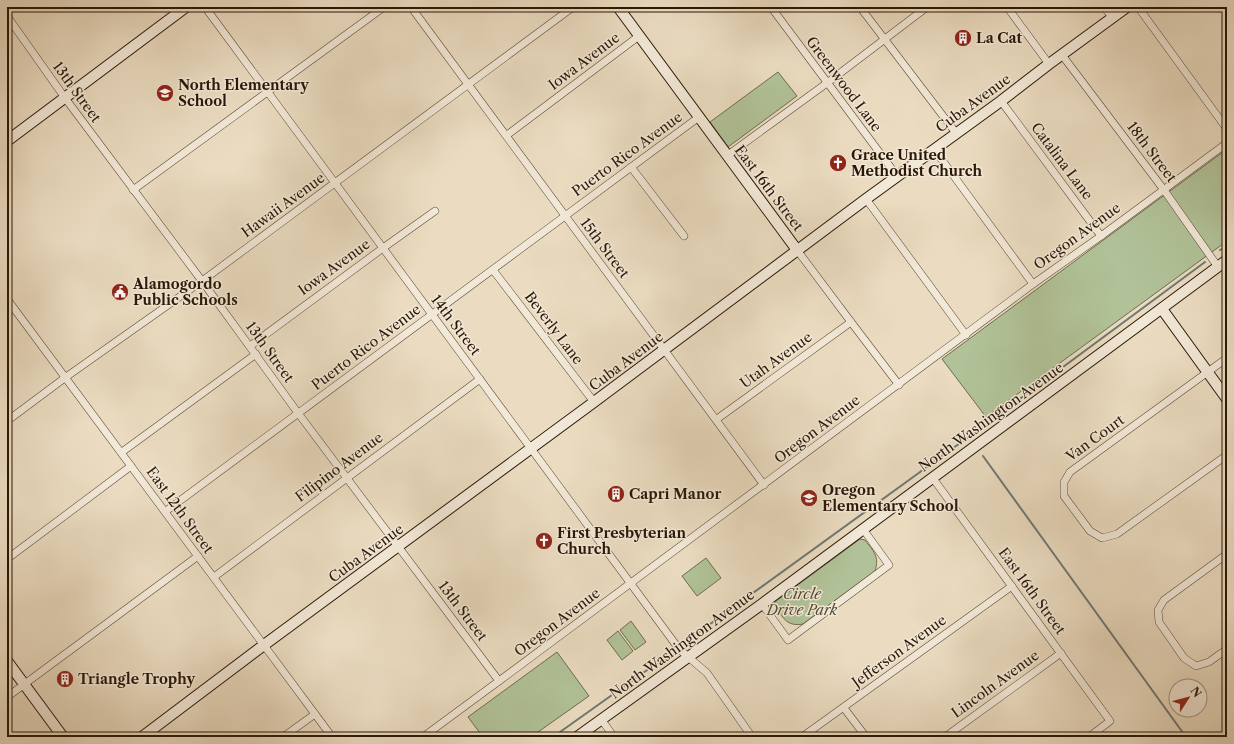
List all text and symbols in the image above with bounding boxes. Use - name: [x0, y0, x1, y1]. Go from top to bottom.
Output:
- street label: Iowa Avenue: [545, 28, 623, 94]
- building icon: La Cat: [953, 28, 973, 48]
- place label: La Cat: [976, 29, 1022, 47]
- street label: Greenwood Lane: [802, 33, 886, 135]
- street label: 13th Street: [49, 58, 105, 126]
- street label: Cuba Avenue: [932, 70, 1014, 136]
- place label: North Elementary School: [178, 76, 309, 110]
- school or university icon: North Elementary School: [155, 83, 175, 103]
- street label: Puerto Rico Avenue: [568, 108, 686, 200]
- street label: 18th Street: [1123, 118, 1181, 186]
- street label: Catalina Lane: [1027, 119, 1097, 203]
- street label: East 16th Street: [731, 141, 807, 235]
- place label: Grace United Methodist Church: [851, 146, 982, 180]
- church icon: Grace United Methodist Church: [828, 153, 848, 173]
- street label: Hawaii Avenue: [238, 169, 328, 241]
- street label: Oregon Avenue: [1030, 198, 1124, 273]
- street label: 15th Street: [577, 214, 633, 282]
- street label: Iowa Avenue: [295, 235, 374, 299]
- place label: Alamogordo Public Schools: [132, 275, 238, 309]
- public building icon: Alamogordo Public Schools: [110, 282, 130, 302]
- street label: Beverly Lane: [521, 288, 587, 368]
- street label: 14th Street: [427, 291, 485, 359]
- street label: Puerto Rico Avenue: [308, 300, 424, 394]
- street label: 13th Street: [242, 318, 298, 386]
- street label: Cuba Avenue: [585, 327, 667, 395]
- street label: Utah Avenue: [737, 328, 816, 392]
- street label: North Washington Avenue: [915, 358, 1067, 476]
- street label: Oregon Avenue: [771, 391, 864, 467]
- street label: Van Court: [1062, 411, 1128, 466]
- street label: Filipino Avenue: [292, 428, 386, 506]
- street label: East 12th Street: [143, 463, 218, 557]
- place label: Oregon Elementary School: [822, 481, 959, 515]
- building icon: Capri Manor: [606, 484, 626, 504]
- place label: Capri Manor: [629, 485, 721, 503]
- school or university icon: Oregon Elementary School: [799, 488, 819, 508]
- street label: Cuba Avenue: [325, 520, 407, 586]
- place label: First Presbyterian Church: [557, 524, 686, 558]
- church icon: First Presbyterian Church: [534, 531, 554, 551]
- street label: East 16th Street: [994, 544, 1070, 638]
- street label: 13th Street: [435, 577, 491, 645]
- street label: Oregon Avenue: [511, 584, 604, 660]
- street label: North Washington Avenue: [606, 585, 758, 703]
- park label: Circle Drive Park: [766, 585, 838, 619]
- street label: Jefferson Avenue: [847, 611, 950, 692]
- street label: Lincoln Avenue: [948, 646, 1042, 722]
- building icon: Triangle Trophy: [55, 669, 75, 689]
- place label: Triangle Trophy: [78, 670, 195, 688]
- north arrow: [1168, 678, 1208, 718]
- text: N: [1188, 684, 1205, 700]

